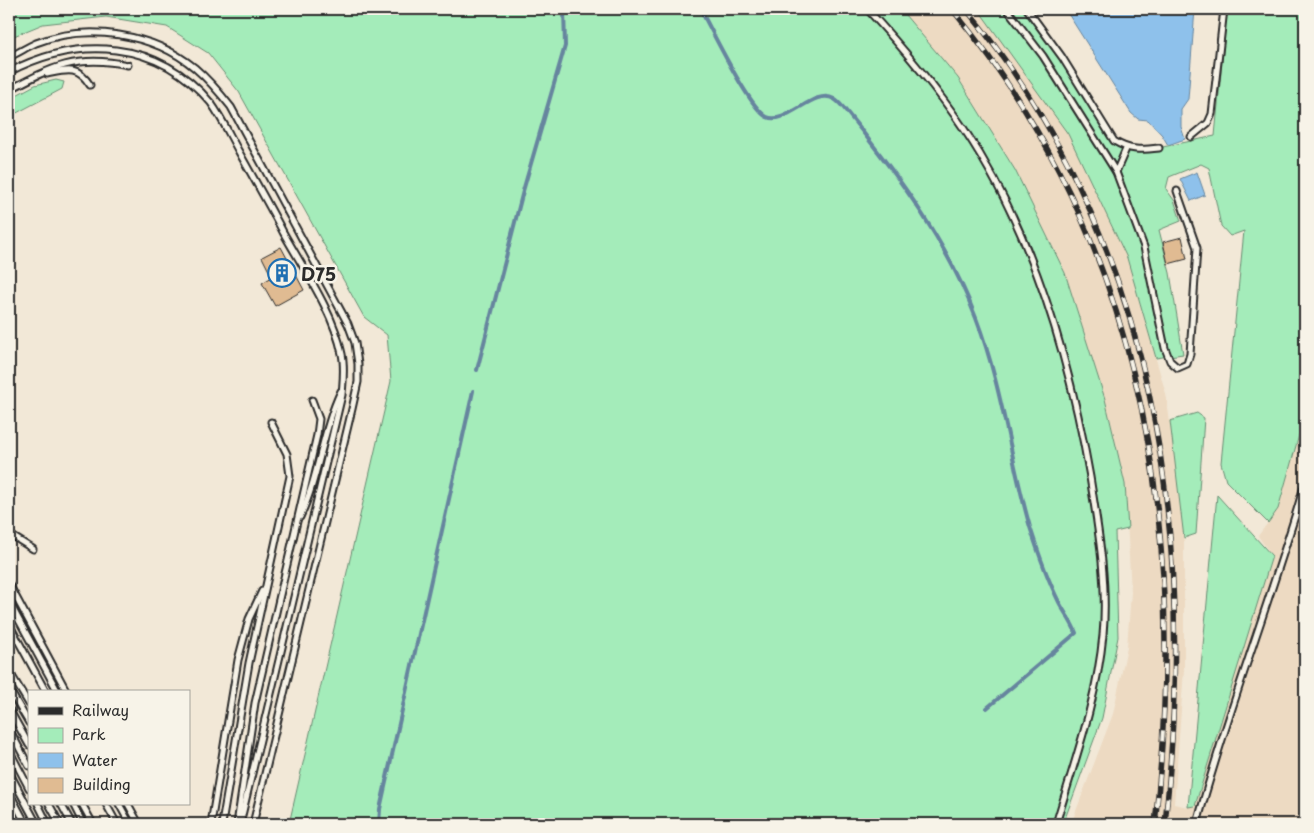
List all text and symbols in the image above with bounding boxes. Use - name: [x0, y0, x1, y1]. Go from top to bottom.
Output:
- building icon: D75: [267, 258, 297, 288]
- place label: D75: [301, 260, 336, 287]
- legend: [28, 690, 190, 806]
- text: Railway: [72, 698, 129, 721]
- text: Park: [72, 722, 106, 745]
- text: Water: [72, 748, 117, 771]
- text: Building: [72, 772, 131, 795]

